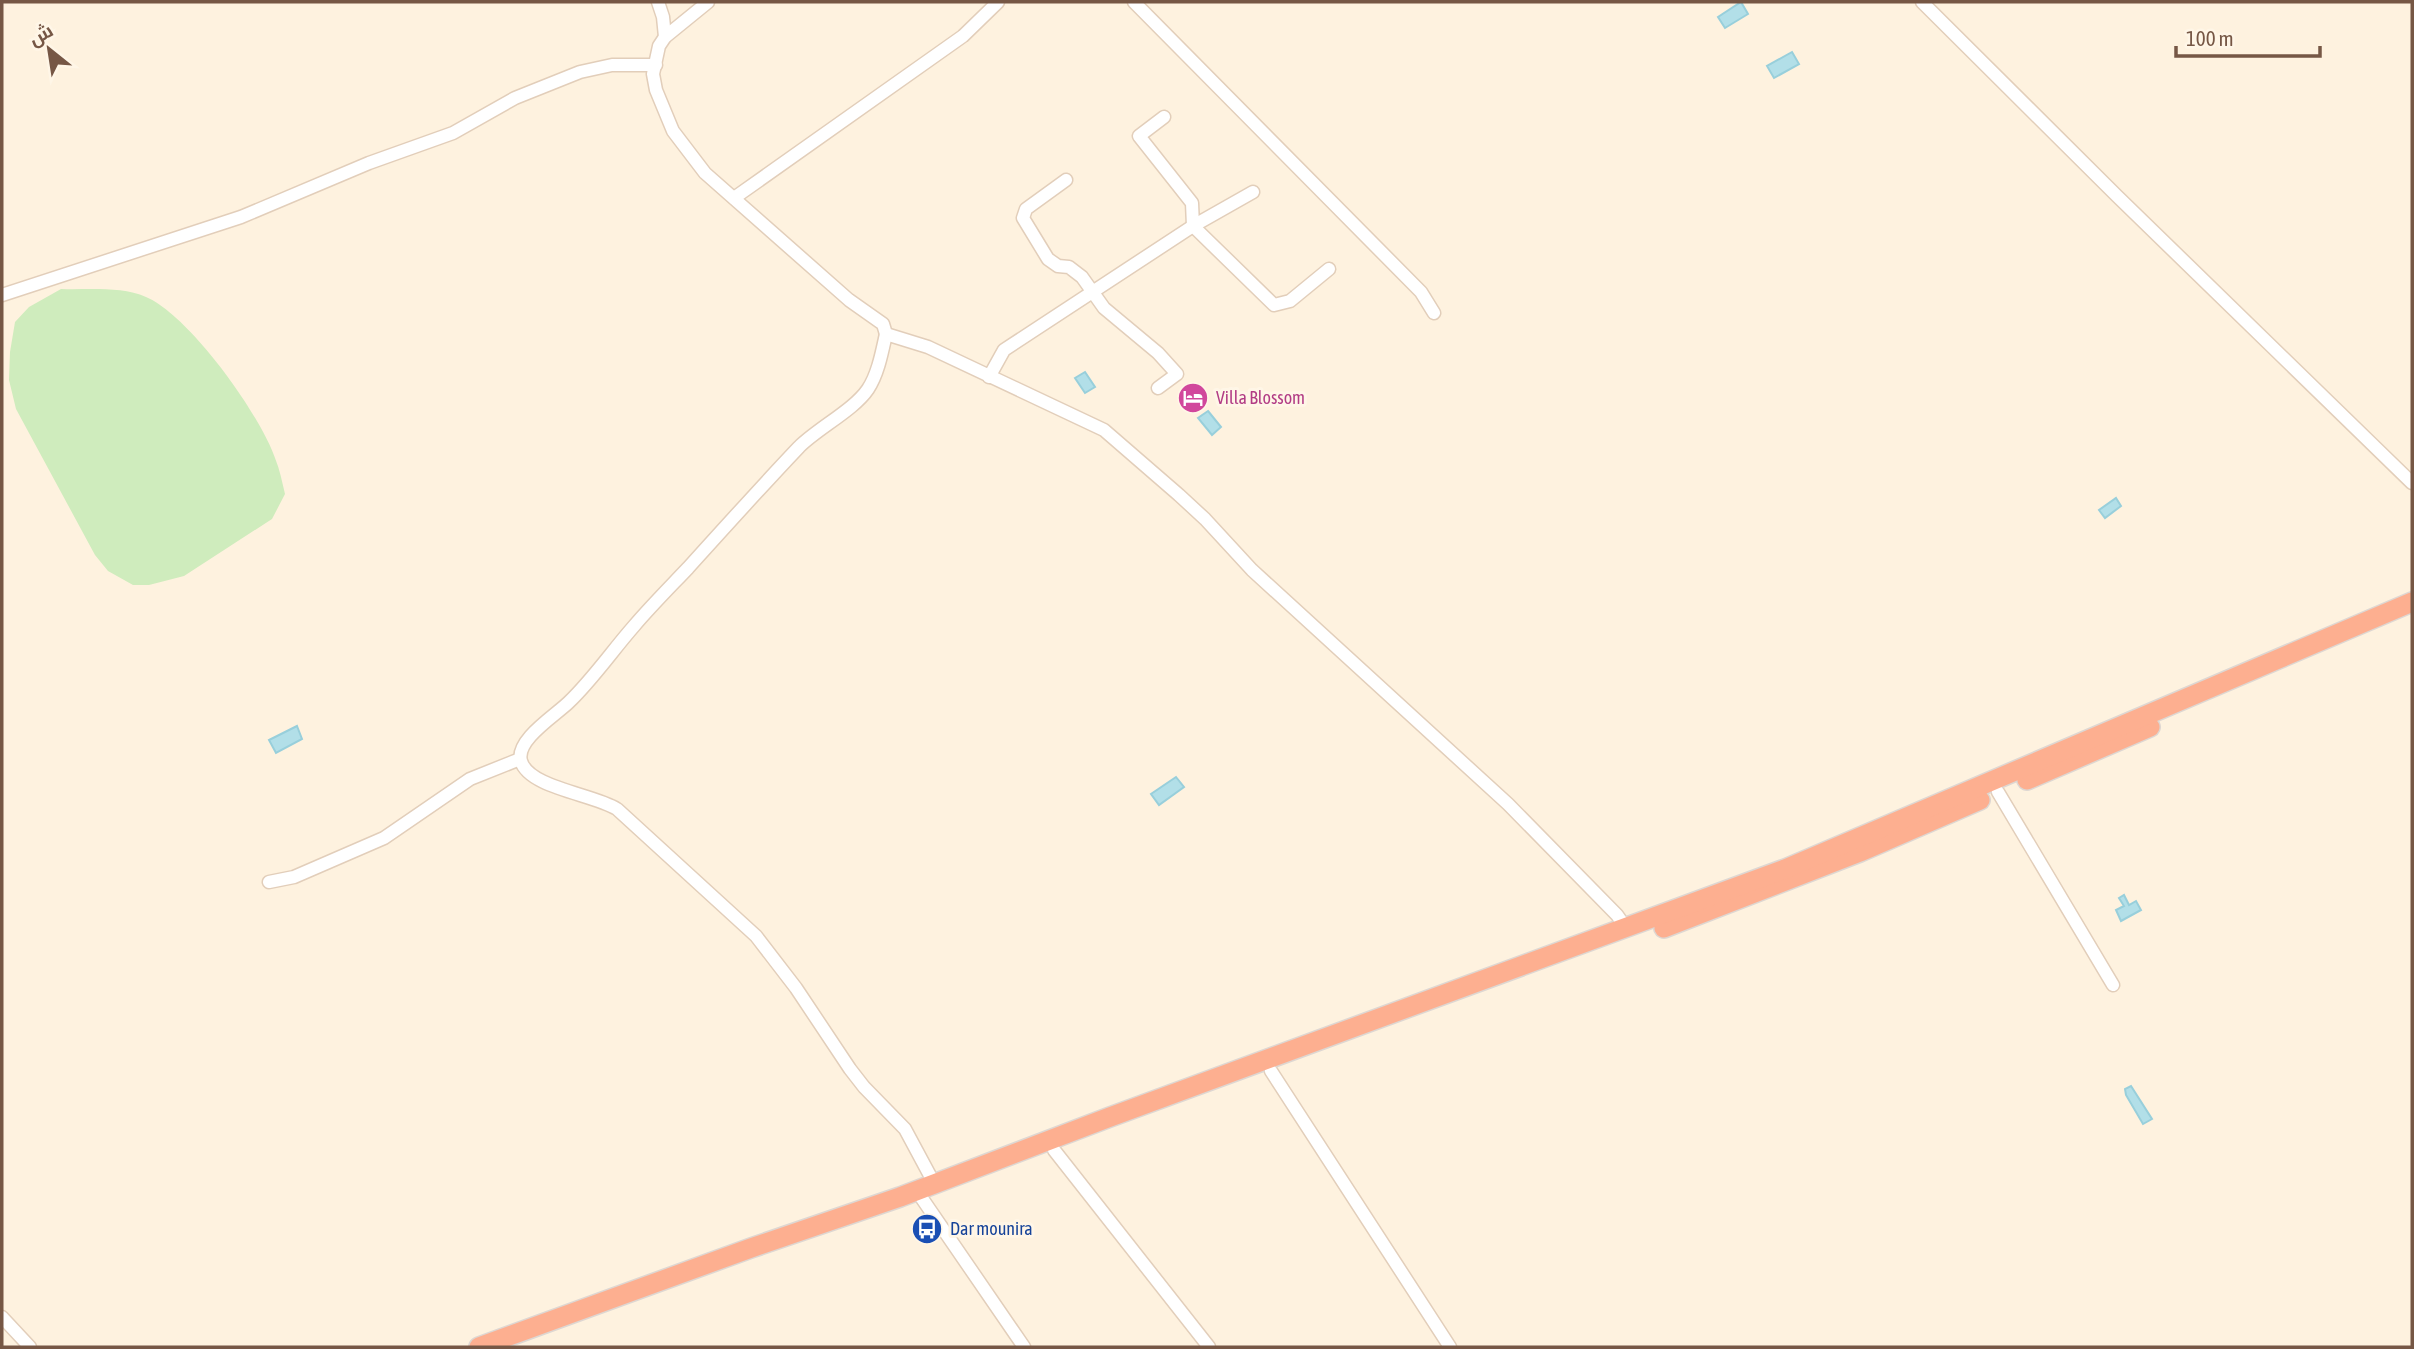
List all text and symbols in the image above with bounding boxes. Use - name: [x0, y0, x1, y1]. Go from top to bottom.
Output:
- north arrow: [14, 14, 84, 84]
- scale bar: [2176, 14, 2320, 58]
- text: ش: [24, 19, 57, 51]
- text: 100 m: [2186, 26, 2234, 50]
- hotel icon: Villa Blossom: [1176, 381, 1210, 415]
- place label: Villa Blossom: [1216, 387, 1305, 408]
- bus stop icon: Dar mounira: [910, 1212, 944, 1246]
- place label: Dar mounira: [950, 1218, 1033, 1239]

